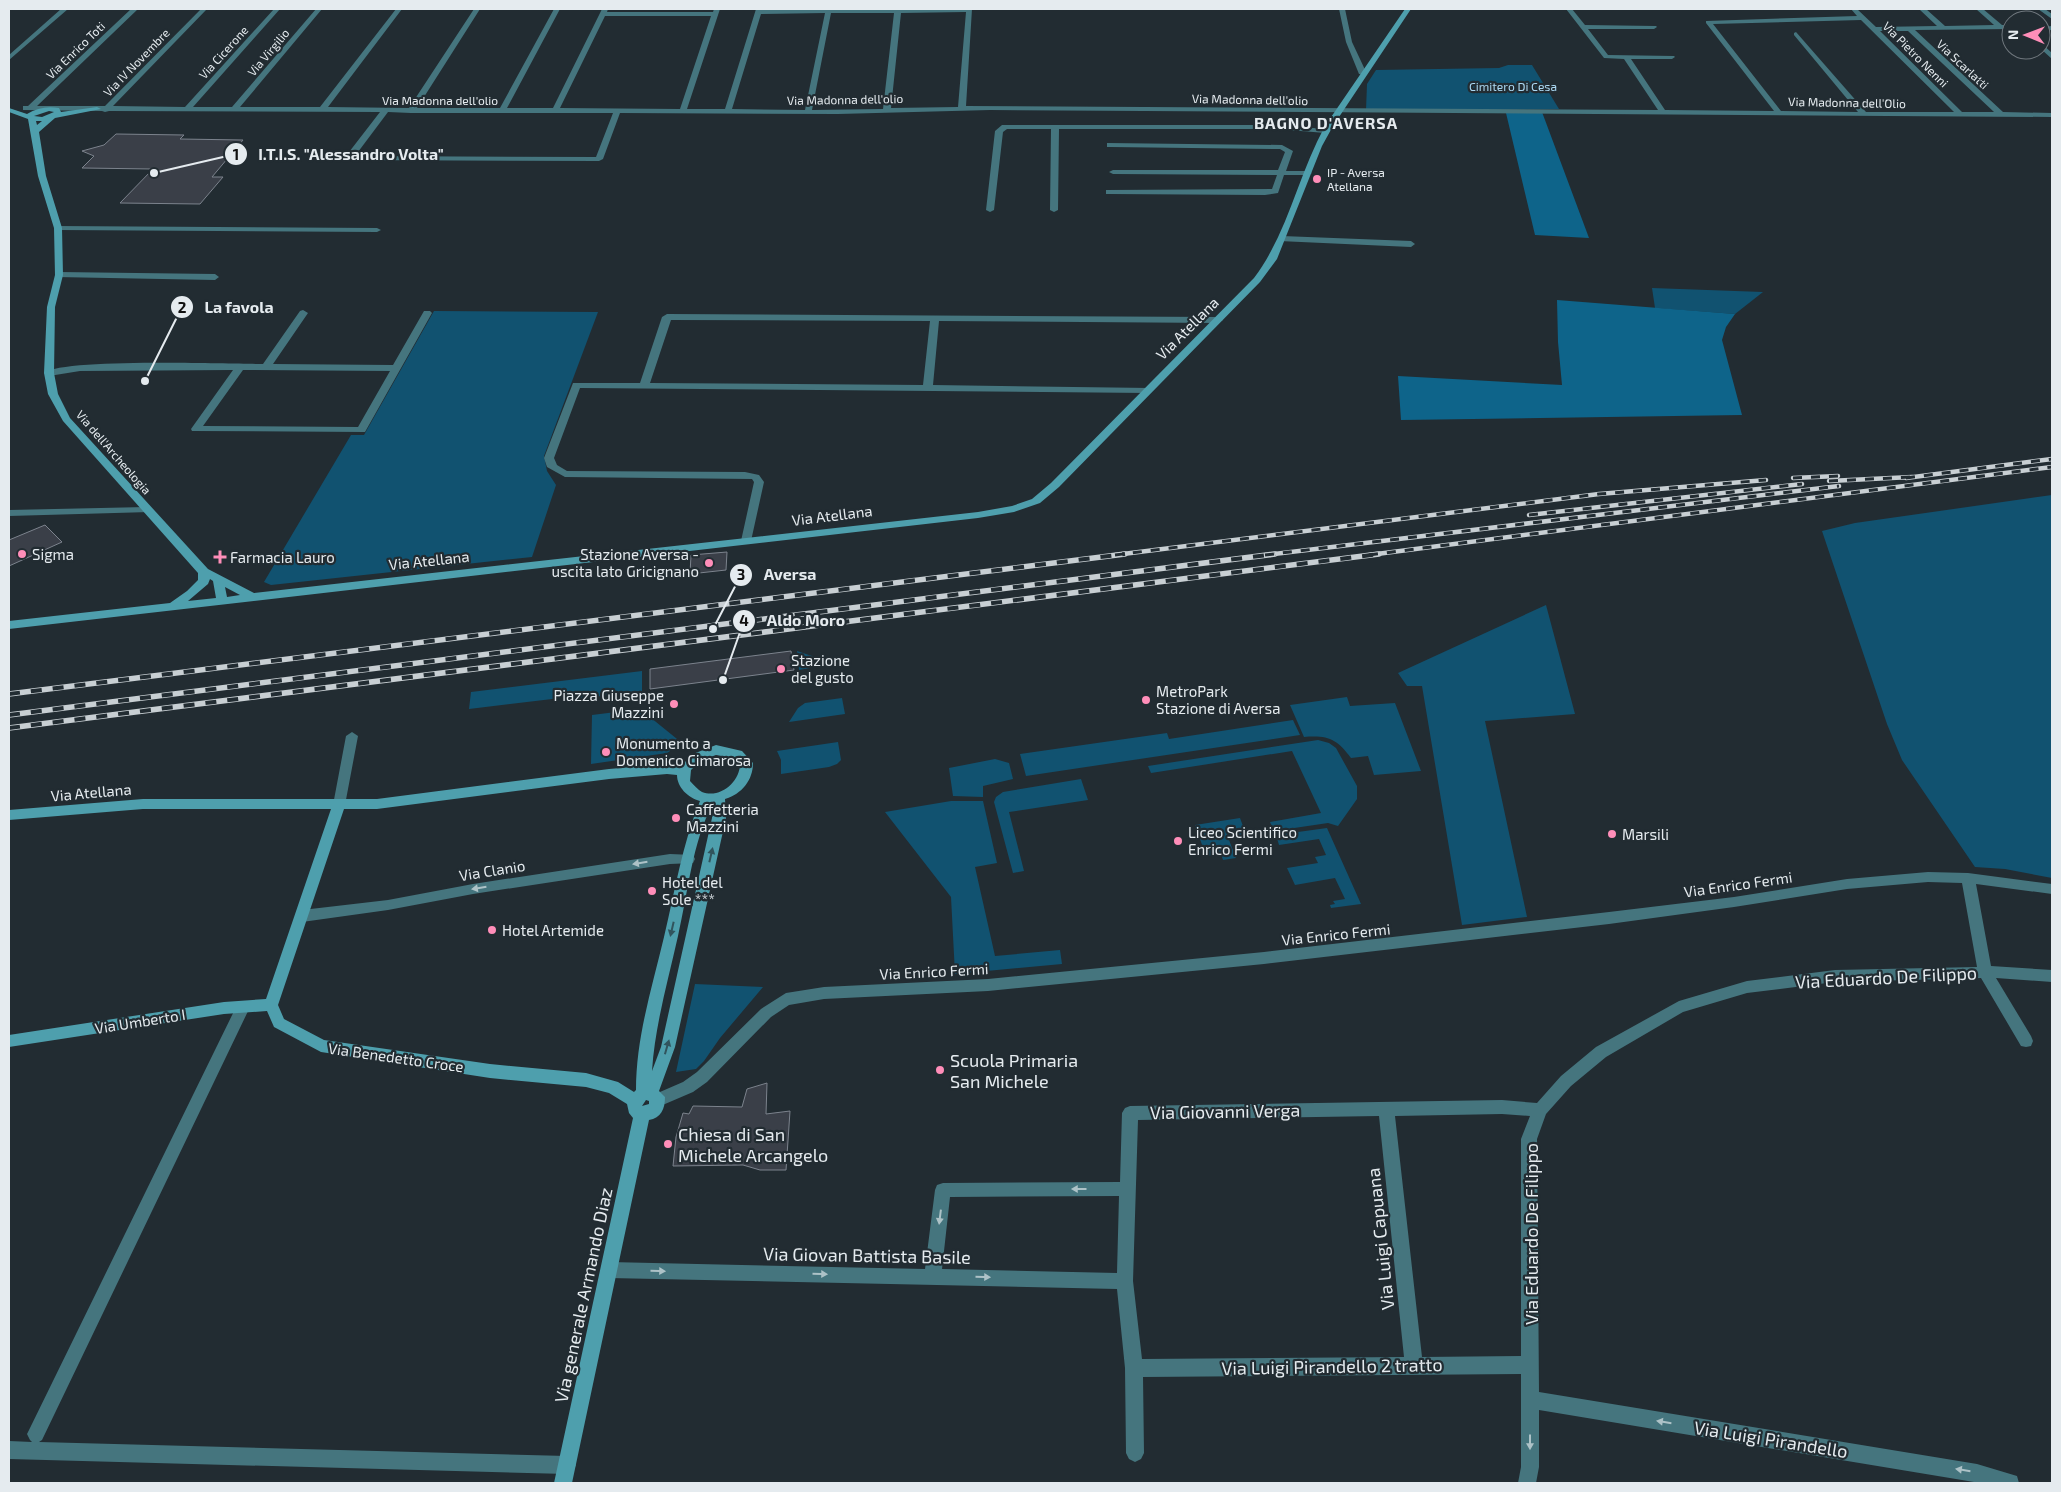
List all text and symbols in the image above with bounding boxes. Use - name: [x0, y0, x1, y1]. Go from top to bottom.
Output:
- north arrow: [2001, 10, 2051, 60]
- street label: Via Pietro Nenni: [1880, 18, 1952, 90]
- street label: Via Enrico Toti: [43, 19, 107, 81]
- street label: Via Cicerone: [196, 23, 250, 81]
- street label: Via IV Novembre: [100, 25, 172, 99]
- street label: Via Virgilio: [244, 25, 292, 78]
- text: N: [2004, 30, 2021, 40]
- street label: Via Scarlatti: [1934, 36, 1992, 92]
- park label: Cimitero Di Cesa: [1469, 79, 1557, 93]
- street label: Via Madonna dell'olio: [787, 91, 903, 107]
- street label: Via Madonna dell'olio: [1192, 91, 1308, 107]
- street label: Via Madonna dell'olio: [382, 93, 498, 107]
- street label: Via Madonna dell'Olio: [1788, 94, 1906, 110]
- district label: BAGNO D'AVERSA: [1254, 113, 1398, 132]
- callout: I.T.I.S. "Alessandro Volta": [223, 139, 455, 170]
- text: I.T.I.S. "Alessandro Volta": [258, 144, 444, 163]
- text: 1: [233, 145, 239, 163]
- place label: IP - Aversa Atellana: [1327, 165, 1385, 193]
- marker: IP - Aversa Atellana: [1311, 173, 1323, 185]
- callout: La favola: [169, 292, 284, 323]
- street label: Via Atellana: [1152, 293, 1222, 363]
- text: La favola: [204, 297, 274, 316]
- text: 2: [178, 298, 187, 316]
- street label: Via dell'Archeologia: [74, 407, 154, 497]
- street label: Via Atellana: [791, 501, 873, 529]
- place label: Sigma: [32, 545, 74, 563]
- place label: Stazione Aversa - uscita lato Gricignano: [551, 545, 699, 580]
- street label: Via Atellana: [388, 547, 470, 573]
- marker: Sigma: [16, 548, 28, 560]
- place label: Farmacia Lauro: [230, 548, 335, 566]
- marker: Farmacia Lauro: [214, 551, 226, 563]
- marker: Stazione Aversa - uscita lato Gricignano: [703, 557, 715, 569]
- callout: Aversa: [729, 559, 826, 590]
- text: Aversa: [764, 564, 816, 583]
- text: 3: [737, 565, 745, 583]
- callout: Aldo Moro: [731, 605, 855, 636]
- text: Aldo Moro: [767, 610, 845, 629]
- text: 4: [739, 611, 749, 629]
- place label: Stazione del gusto: [791, 651, 854, 686]
- marker: Stazione del gusto: [775, 663, 787, 675]
- place label: MetroPark Stazione di Aversa: [1156, 682, 1280, 717]
- place label: Piazza Giuseppe Mazzini: [553, 686, 664, 721]
- marker: MetroPark Stazione di Aversa: [1140, 694, 1152, 706]
- marker: Piazza Giuseppe Mazzini: [668, 698, 680, 710]
- place label: Monumento a Domenico Cimarosa: [616, 734, 751, 769]
- marker: Monumento a Domenico Cimarosa: [600, 746, 612, 758]
- street label: Via Atellana: [50, 779, 132, 805]
- place label: Caffetteria Mazzini: [686, 800, 759, 835]
- marker: Caffetteria Mazzini: [670, 812, 682, 824]
- place label: Liceo Scientifico Enrico Fermi: [1188, 823, 1297, 858]
- place label: Marsili: [1622, 825, 1669, 843]
- marker: Marsili: [1606, 828, 1618, 840]
- marker: Liceo Scientifico Enrico Fermi: [1172, 835, 1184, 847]
- one-way arrow: [707, 847, 715, 862]
- street label: Via Clanio: [458, 856, 526, 884]
- one-way arrow: [632, 860, 648, 868]
- street label: Via Enrico Fermi: [1683, 867, 1793, 901]
- place label: Hotel del Sole ***: [662, 873, 723, 908]
- one-way arrow: [471, 884, 487, 892]
- marker: Hotel del Sole ***: [646, 885, 658, 897]
- street label: Via Enrico Fermi: [1281, 919, 1391, 949]
- place label: Hotel Artemide: [502, 921, 604, 939]
- one-way arrow: [668, 921, 676, 936]
- marker: Hotel Artemide: [486, 924, 498, 936]
- street label: Via Enrico Fermi: [879, 959, 989, 983]
- street label: Via Eduardo De Filippo: [1794, 961, 1978, 993]
- street label: Via Umberto I: [93, 1005, 187, 1037]
- street label: Via Benedetto Croce: [327, 1039, 465, 1075]
- one-way arrow: [664, 1040, 672, 1055]
- place label: Scuola Primaria San Michele: [950, 1049, 1078, 1092]
- marker: Scuola Primaria San Michele: [934, 1064, 946, 1076]
- street label: Via Giovanni Verga: [1150, 1099, 1300, 1123]
- place label: Chiesa di San Michele Arcangelo: [678, 1123, 828, 1166]
- marker: Chiesa di San Michele Arcangelo: [662, 1138, 674, 1150]
- street label: Via Eduardo De Filippo: [1520, 1143, 1542, 1325]
- street label: Via Luigi Capuana: [1362, 1167, 1398, 1311]
- street label: Via generale Armando Diaz: [549, 1185, 617, 1405]
- one-way arrow: [1071, 1185, 1087, 1193]
- one-way arrow: [936, 1209, 944, 1225]
- street label: Via Giovan Battista Basile: [763, 1242, 971, 1268]
- one-way arrow: [650, 1267, 666, 1275]
- one-way arrow: [813, 1270, 829, 1278]
- one-way arrow: [975, 1273, 991, 1281]
- street label: Via Luigi Pirandello 2 tratto: [1221, 1353, 1443, 1379]
- street label: Via Luigi Pirandello: [1693, 1416, 1849, 1462]
- one-way arrow: [1656, 1417, 1672, 1425]
- one-way arrow: [1526, 1434, 1534, 1450]
- one-way arrow: [1955, 1466, 1971, 1474]

